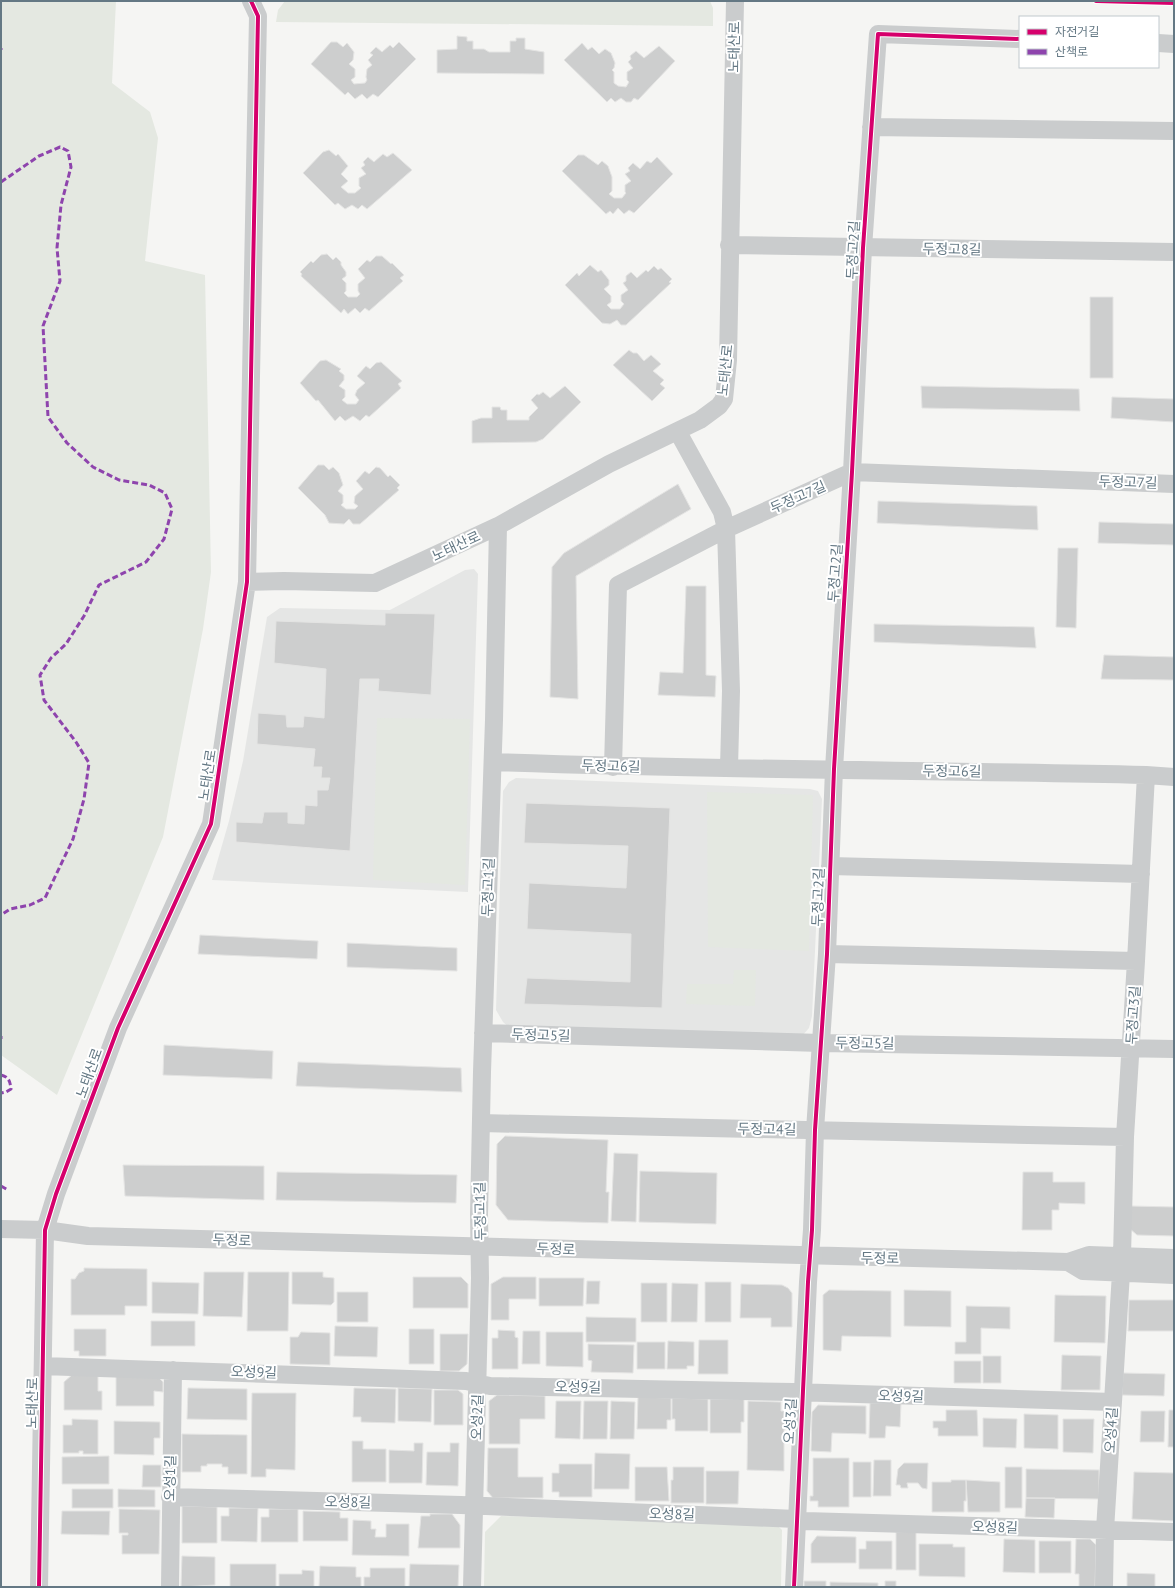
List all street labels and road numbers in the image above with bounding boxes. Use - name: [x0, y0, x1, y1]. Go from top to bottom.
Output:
- street label: 노태산로: [725, 21, 743, 73]
- street label: 두정고2길: [842, 220, 864, 280]
- street label: 두정고8길: [922, 239, 982, 259]
- street label: 노태산로: [713, 343, 737, 397]
- street label: 두정고7길: [1098, 472, 1158, 492]
- street label: 두정고7길: [767, 477, 829, 517]
- street label: 노태산로: [429, 527, 483, 565]
- street label: 두정고2길: [824, 543, 846, 603]
- street label: 노태산로: [194, 748, 220, 802]
- street label: 두정고6길: [581, 756, 641, 776]
- street label: 두정고6길: [922, 761, 982, 781]
- street label: 두정고1길: [478, 857, 498, 917]
- street label: 두정고2길: [808, 867, 828, 927]
- street label: 두정고3길: [1122, 985, 1144, 1045]
- street label: 두정고5길: [511, 1025, 571, 1045]
- street label: 두정고5길: [835, 1033, 895, 1053]
- street label: 노태산로: [72, 1046, 106, 1100]
- street label: 두정고4길: [737, 1119, 797, 1139]
- street label: 두정고1길: [470, 1181, 490, 1241]
- street label: 두정로: [212, 1230, 252, 1250]
- street label: 두정로: [536, 1239, 576, 1259]
- street label: 두정로: [861, 1249, 900, 1267]
- street label: 오성9길: [231, 1362, 277, 1382]
- street label: 노태산로: [23, 1377, 41, 1429]
- street label: 오성9길: [555, 1378, 601, 1396]
- street label: 오성9길: [878, 1386, 924, 1406]
- street label: 오성2길: [467, 1394, 487, 1440]
- street label: 오성3길: [780, 1397, 800, 1445]
- street label: 오성4길: [1101, 1406, 1121, 1454]
- street label: 오성1길: [161, 1455, 179, 1501]
- street label: 오성8길: [325, 1493, 371, 1511]
- street label: 오성8길: [649, 1504, 695, 1524]
- street label: 오성8길: [972, 1517, 1018, 1537]

